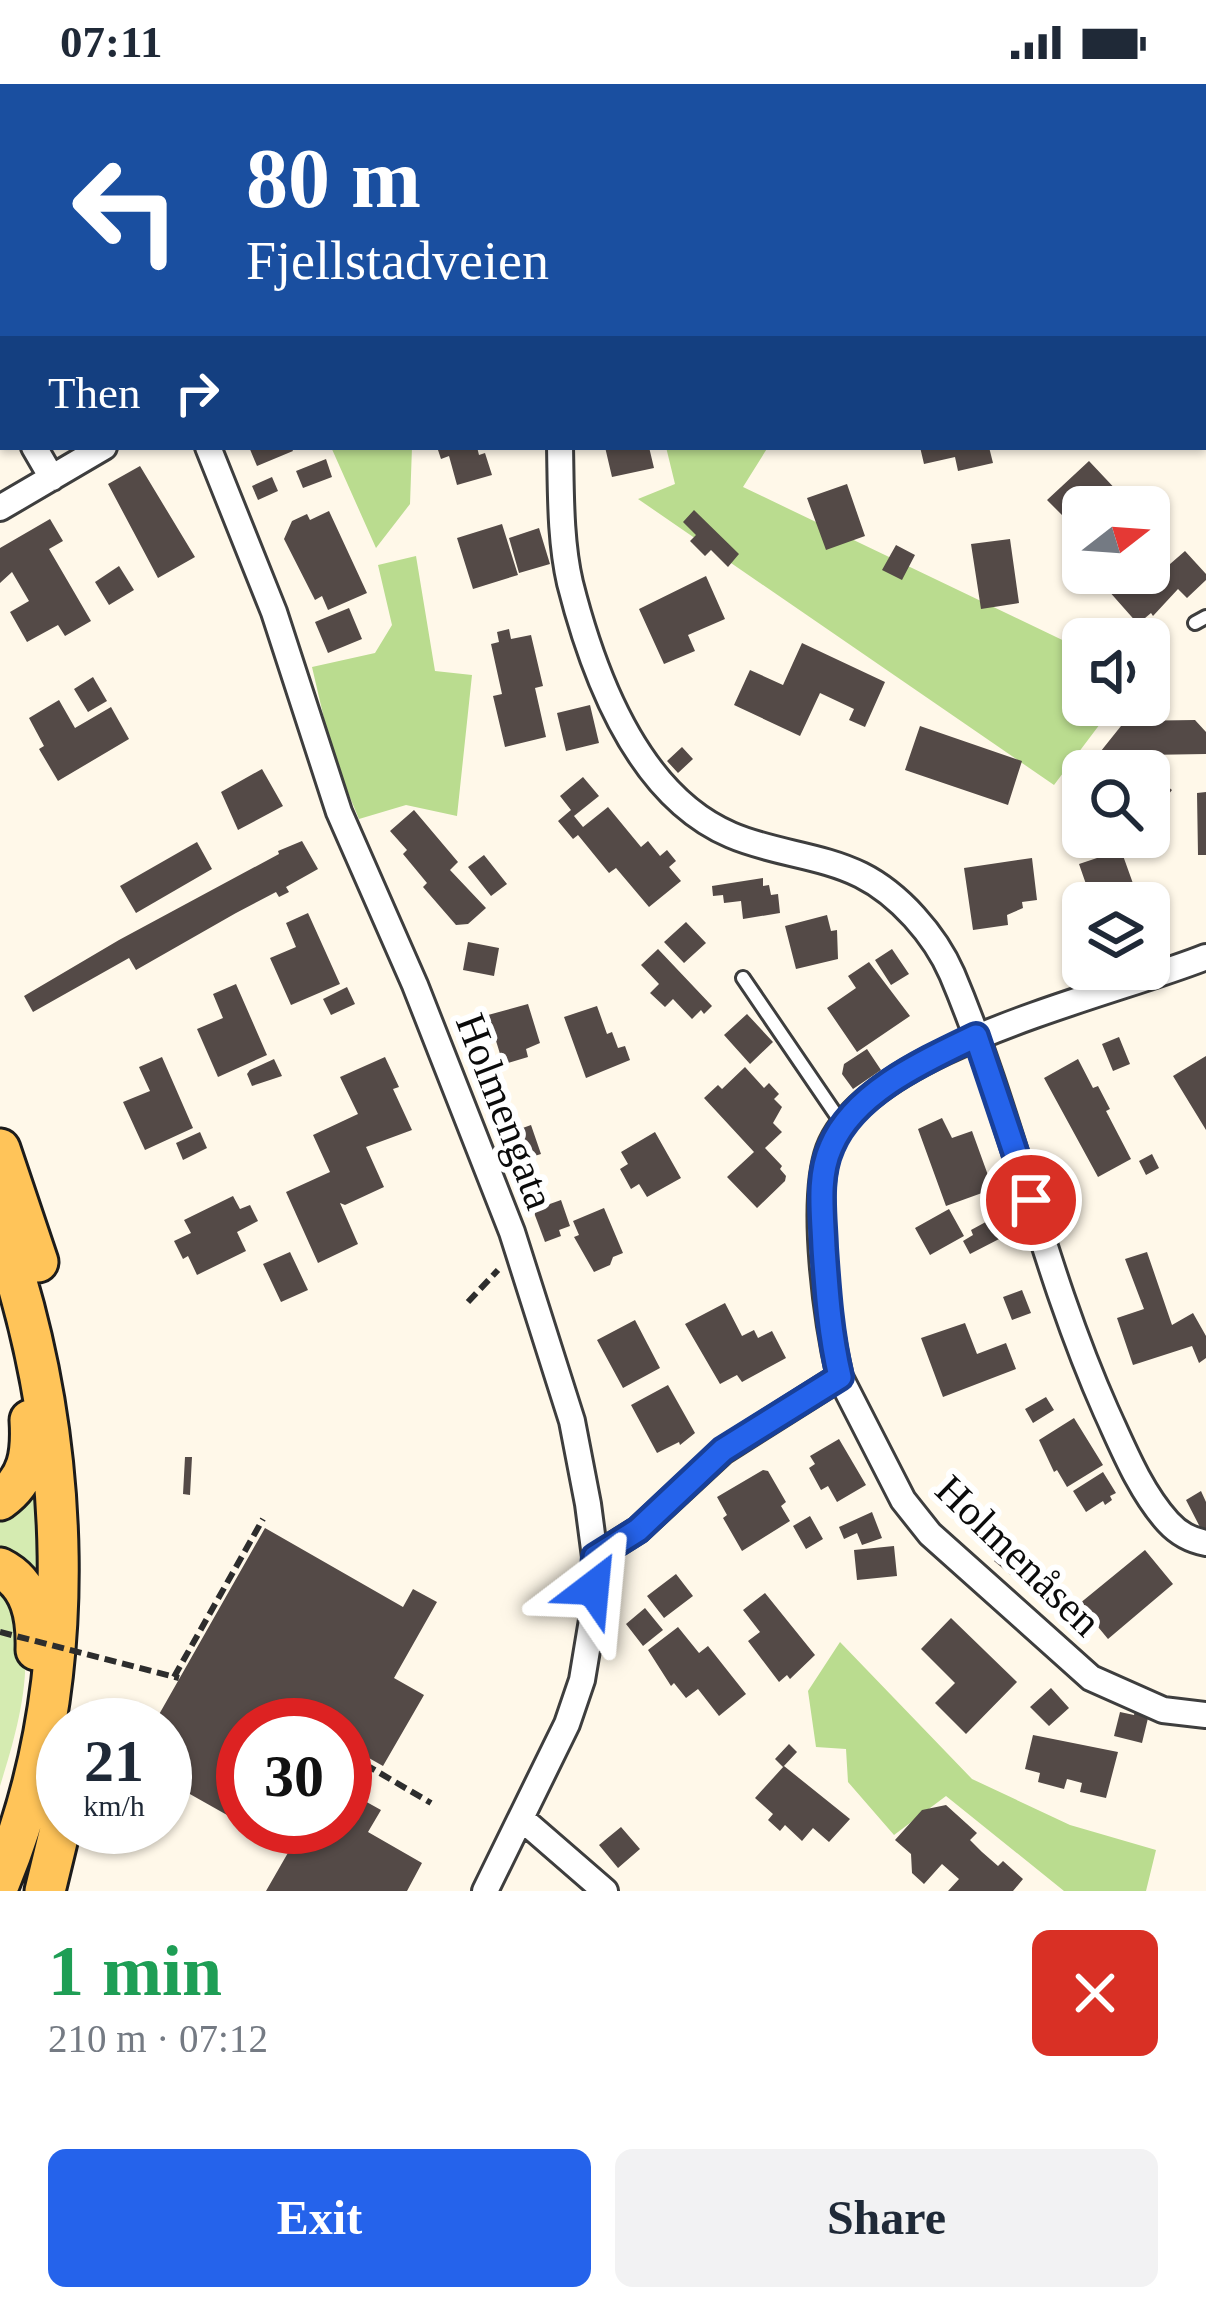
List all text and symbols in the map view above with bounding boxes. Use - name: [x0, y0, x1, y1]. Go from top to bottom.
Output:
- text: 07:11: [60, 17, 163, 67]
- icon: left: [48, 132, 204, 288]
- text: 80 m: [246, 132, 421, 225]
- text: Fjellstadveien: [246, 231, 549, 291]
- icon: right: [164, 360, 230, 426]
- text: Then: [48, 368, 140, 418]
- north arrow: [1062, 486, 1170, 594]
- map controls: [1062, 486, 1170, 990]
- button: sound: [1062, 618, 1170, 726]
- button: search: [1062, 750, 1170, 858]
- button: layers: [1062, 882, 1170, 990]
- street label: Holmengata: [447, 1007, 563, 1216]
- pin: [980, 1149, 1082, 1251]
- icon: arrive: [998, 1167, 1064, 1233]
- street label: Holmenåsen: [927, 1466, 1110, 1645]
- position arrow: [530, 1525, 656, 1651]
- speed limit sign: 30: [216, 1698, 372, 1854]
- text: 21: [84, 1728, 144, 1794]
- text: km/h: [83, 1789, 145, 1822]
- button: close: [1032, 1930, 1158, 2056]
- text: 1 min: [48, 1931, 222, 2011]
- text: 210 m · 07:12: [48, 2017, 268, 2060]
- button: Exit: [48, 2149, 591, 2287]
- button: Share: [615, 2149, 1158, 2287]

